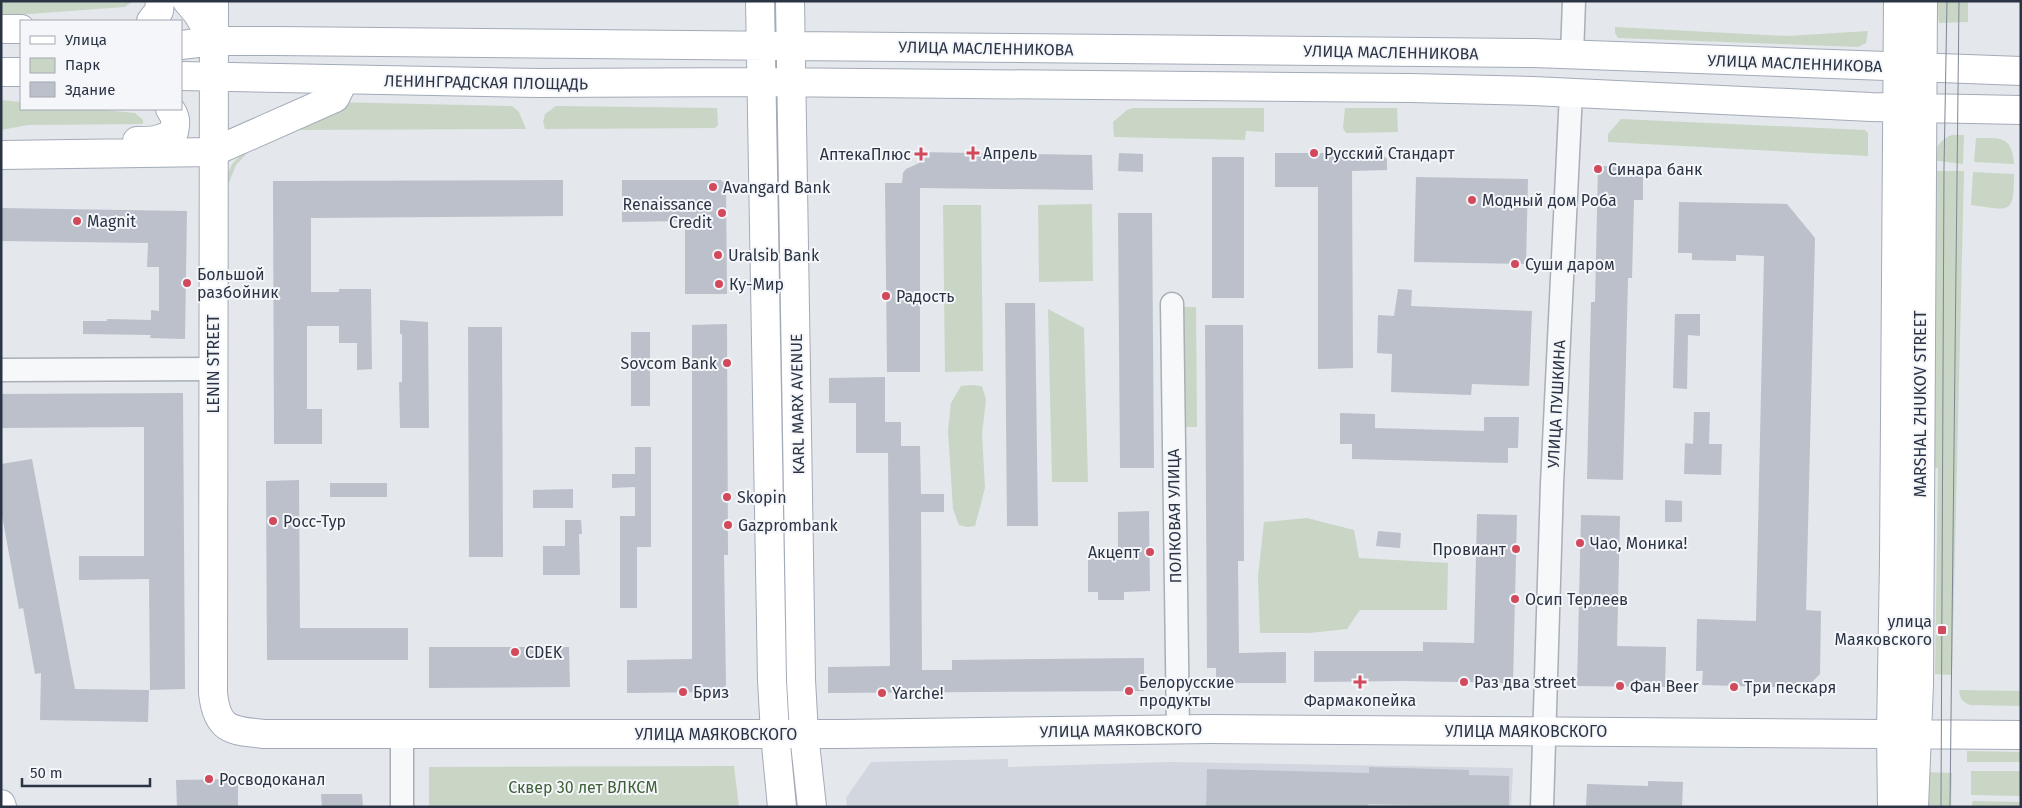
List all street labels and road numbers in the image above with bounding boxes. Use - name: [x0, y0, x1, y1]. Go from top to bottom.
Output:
- street label: УЛИЦА МАСЛЕННИКОВА: [898, 37, 1075, 60]
- street label: УЛИЦА МАСЛЕННИКОВА: [1303, 41, 1480, 64]
- street label: УЛИЦА МАСЛЕННИКОВА: [1707, 51, 1884, 76]
- street label: ЛЕНИНГРАДСКАЯ ПЛОЩАДЬ: [384, 71, 588, 94]
- street label: MARSHAL ZHUKOV STREET: [1911, 310, 1930, 498]
- street label: LENIN STREET: [204, 314, 223, 414]
- street label: KARL MARX AVENUE: [787, 333, 808, 475]
- street label: УЛИЦА ПУШКИНА: [1544, 339, 1569, 469]
- street label: ПОЛКОВАЯ УЛИЦА: [1164, 448, 1185, 583]
- street label: УЛИЦА МАЯКОВСКОГО: [1040, 720, 1202, 741]
- street label: УЛИЦА МАЯКОВСКОГО: [1445, 722, 1607, 741]
- street label: УЛИЦА МАЯКОВСКОГО: [635, 725, 797, 744]

